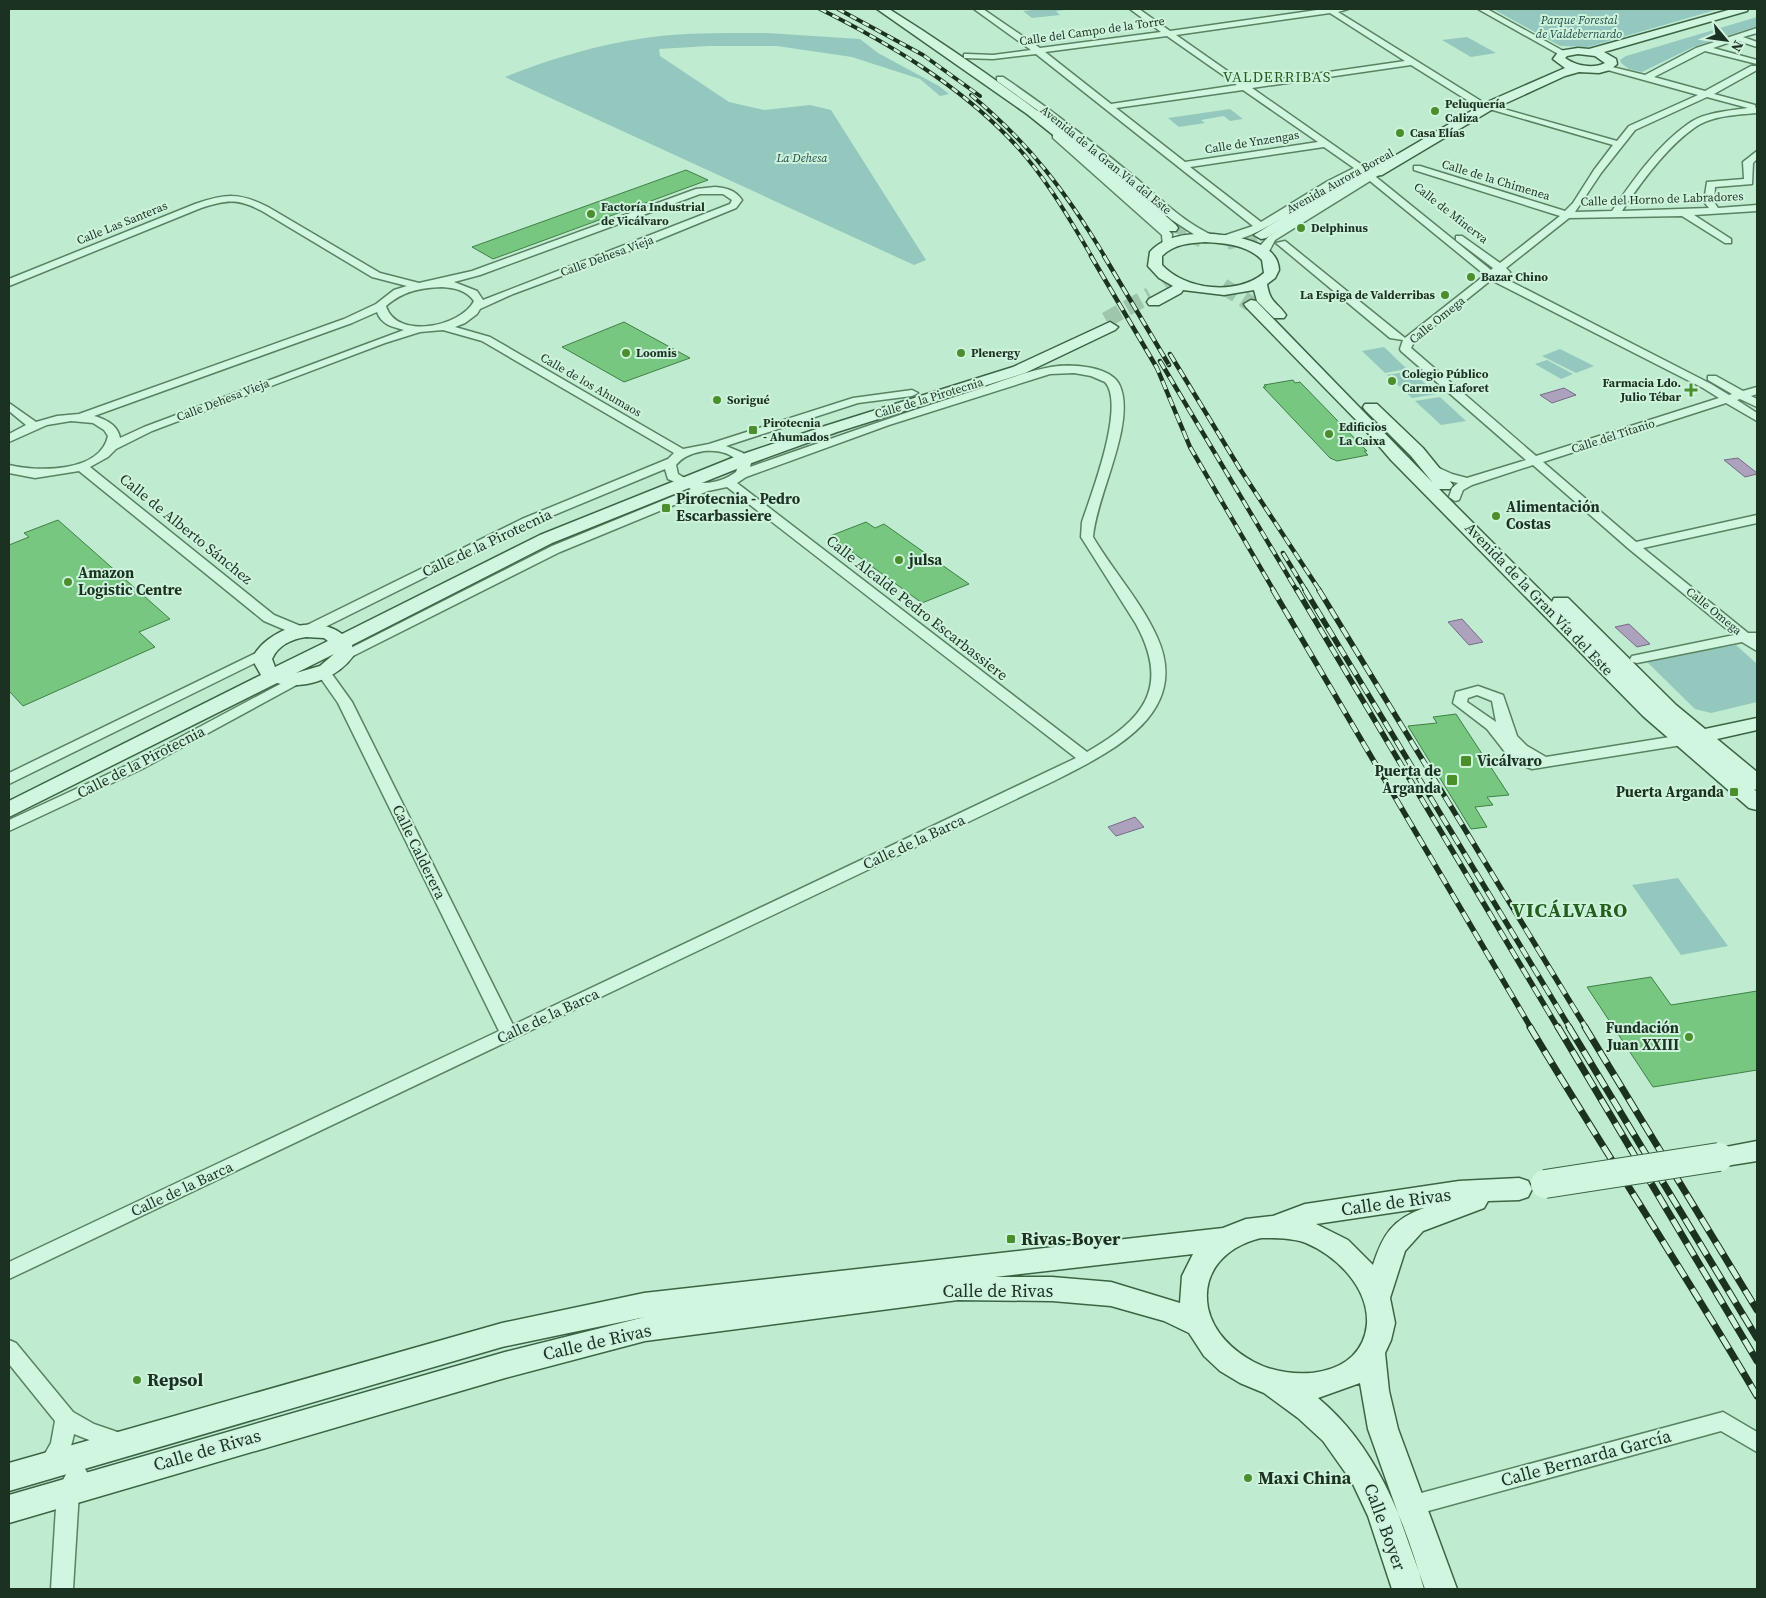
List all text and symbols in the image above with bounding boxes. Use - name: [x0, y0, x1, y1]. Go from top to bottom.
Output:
- park label: Parque Forestal de Valdebernardo: [1536, 12, 1622, 42]
- street label: Calle del Campo de la Torre: [1018, 13, 1166, 49]
- north arrow: [1701, 15, 1751, 65]
- text: N: [1726, 37, 1749, 56]
- district label: VALDERRIBAS: [1223, 66, 1331, 87]
- place label: Peluquería Caliza: [1445, 96, 1506, 126]
- street label: Avenida de la Gran Vía del Este: [1037, 102, 1175, 218]
- marker: Peluquería Caliza: [1429, 105, 1441, 117]
- place label: Casa Elías: [1410, 125, 1465, 141]
- street label: Calle de Ynzengas: [1204, 127, 1300, 157]
- marker: Casa Elías: [1394, 127, 1406, 139]
- street label: Avenida Aurora Boreal: [1283, 145, 1397, 217]
- park label: La Dehesa: [775, 150, 828, 166]
- street label: Calle de la Chimenea: [1440, 156, 1553, 204]
- street label: Calle de Minerva: [1410, 179, 1492, 248]
- street label: Calle del Horno de Labradores: [1580, 188, 1744, 210]
- street label: Calle Las Santeras: [74, 197, 170, 249]
- place label: Factoría Industrial de Vicálvaro: [601, 199, 705, 229]
- marker: Factoría Industrial de Vicálvaro: [585, 208, 597, 220]
- place label: Delphinus: [1311, 220, 1368, 236]
- marker: Delphinus: [1295, 222, 1307, 234]
- street label: Calle Dehesa Vieja: [558, 231, 657, 280]
- place label: Bazar Chino: [1481, 269, 1548, 285]
- marker: Bazar Chino: [1465, 271, 1477, 283]
- place label: La Espiga de Valderribas: [1300, 287, 1436, 303]
- marker: La Espiga de Valderribas: [1439, 289, 1451, 301]
- street label: Calle Omega: [1406, 292, 1469, 347]
- place label: Loomis: [636, 345, 677, 361]
- place label: Plenergy: [971, 345, 1021, 361]
- marker: Loomis: [620, 347, 632, 359]
- marker: Plenergy: [955, 347, 967, 359]
- street label: Calle de los Ahumaos: [537, 349, 645, 421]
- place label: Colegio Público Carmen Laforet: [1402, 366, 1489, 396]
- street label: Calle de la Pirotecnia: [873, 374, 986, 422]
- street label: Calle Dehesa Vieja: [174, 375, 273, 425]
- marker: Colegio Público Carmen Laforet: [1386, 375, 1398, 387]
- place label: Farmacia Ldo. Julio Tébar: [1602, 375, 1681, 405]
- marker: Farmacia Ldo. Julio Tébar: [1685, 384, 1697, 396]
- place label: Sorigué: [727, 392, 770, 408]
- marker: Sorigué: [711, 394, 723, 406]
- place label: Pirotecnia - Ahumados: [763, 415, 829, 445]
- street label: Calle del Titanio: [1569, 415, 1657, 457]
- place label: Edificios La Caixa: [1339, 419, 1387, 449]
- marker: Pirotecnia - Ahumados: [747, 424, 759, 436]
- marker: Edificios La Caixa: [1323, 428, 1335, 440]
- street label: Calle de Alberto Sánchez: [115, 468, 257, 589]
- place label: Pirotecnia - Pedro Escarbassiere: [676, 488, 801, 526]
- place label: Alimentación Costas: [1506, 496, 1600, 534]
- marker: Pirotecnia - Pedro Escarbassiere: [660, 502, 672, 514]
- street label: Calle de la Pirotecnia: [418, 503, 555, 582]
- marker: Alimentación Costas: [1490, 510, 1502, 522]
- street label: Avenida de la Gran Vía del Este: [1460, 517, 1619, 680]
- street label: Calle Alcalde Pedro Escarbassiere: [822, 530, 1013, 685]
- place label: julsa: [907, 549, 943, 570]
- marker: julsa: [893, 554, 905, 566]
- place label: Amazon Logistic Centre: [78, 562, 182, 600]
- marker: Amazon Logistic Centre: [62, 576, 74, 588]
- street label: Calle Omega: [1683, 584, 1746, 639]
- street label: Calle de la Pirotecnia: [73, 720, 209, 803]
- place label: Vicálvaro: [1477, 750, 1543, 771]
- marker: Vicálvaro: [1459, 754, 1473, 768]
- place label: Puerta de Arganda: [1375, 760, 1442, 798]
- marker: Puerta de Arganda: [1445, 773, 1459, 787]
- place label: Puerta Arganda: [1616, 781, 1725, 802]
- marker: Puerta Arganda: [1728, 786, 1740, 798]
- street label: Calle Calderera: [388, 801, 452, 903]
- street label: Calle de la Barca: [859, 809, 969, 874]
- district label: VICÁLVARO: [1512, 896, 1628, 924]
- street label: Calle de la Barca: [493, 983, 603, 1048]
- place label: Fundación Juan XXIII: [1606, 1017, 1679, 1055]
- marker: Fundación Juan XXIII: [1683, 1031, 1695, 1043]
- street label: Calle de la Barca: [127, 1156, 237, 1221]
- street label: Calle de Rivas: [1339, 1181, 1453, 1222]
- place label: Rivas-Boyer: [1021, 1226, 1121, 1251]
- marker: Rivas-Boyer: [1005, 1233, 1017, 1245]
- street label: Calle de Rivas: [943, 1278, 1054, 1303]
- street label: Calle de Rivas: [540, 1317, 654, 1366]
- place label: Repsol: [147, 1367, 203, 1392]
- marker: Repsol: [131, 1374, 143, 1386]
- street label: Calle de Rivas: [150, 1422, 264, 1477]
- street label: Calle Bernarda García: [1498, 1422, 1675, 1492]
- place label: Maxi China: [1258, 1465, 1352, 1490]
- marker: Maxi China: [1242, 1472, 1254, 1484]
- street label: Calle Boyer: [1358, 1480, 1413, 1574]

